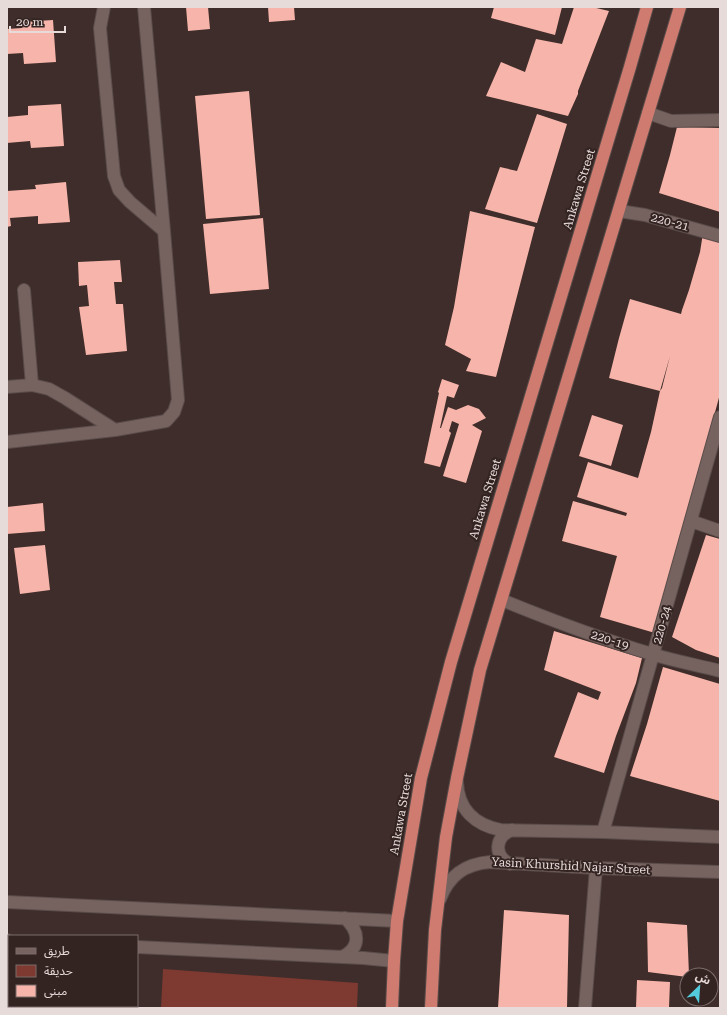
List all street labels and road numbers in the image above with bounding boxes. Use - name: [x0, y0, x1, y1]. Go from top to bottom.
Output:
- street label: Ankawa Street: [560, 147, 598, 231]
- street label: 220-21: [649, 210, 691, 234]
- street label: Ankawa Street: [466, 457, 504, 541]
- street label: 220-24: [650, 604, 674, 646]
- street label: 220-19: [589, 627, 631, 653]
- street label: Ankawa Street: [387, 771, 415, 856]
- street label: Yasin Khurshid Najar Street: [491, 855, 651, 877]

